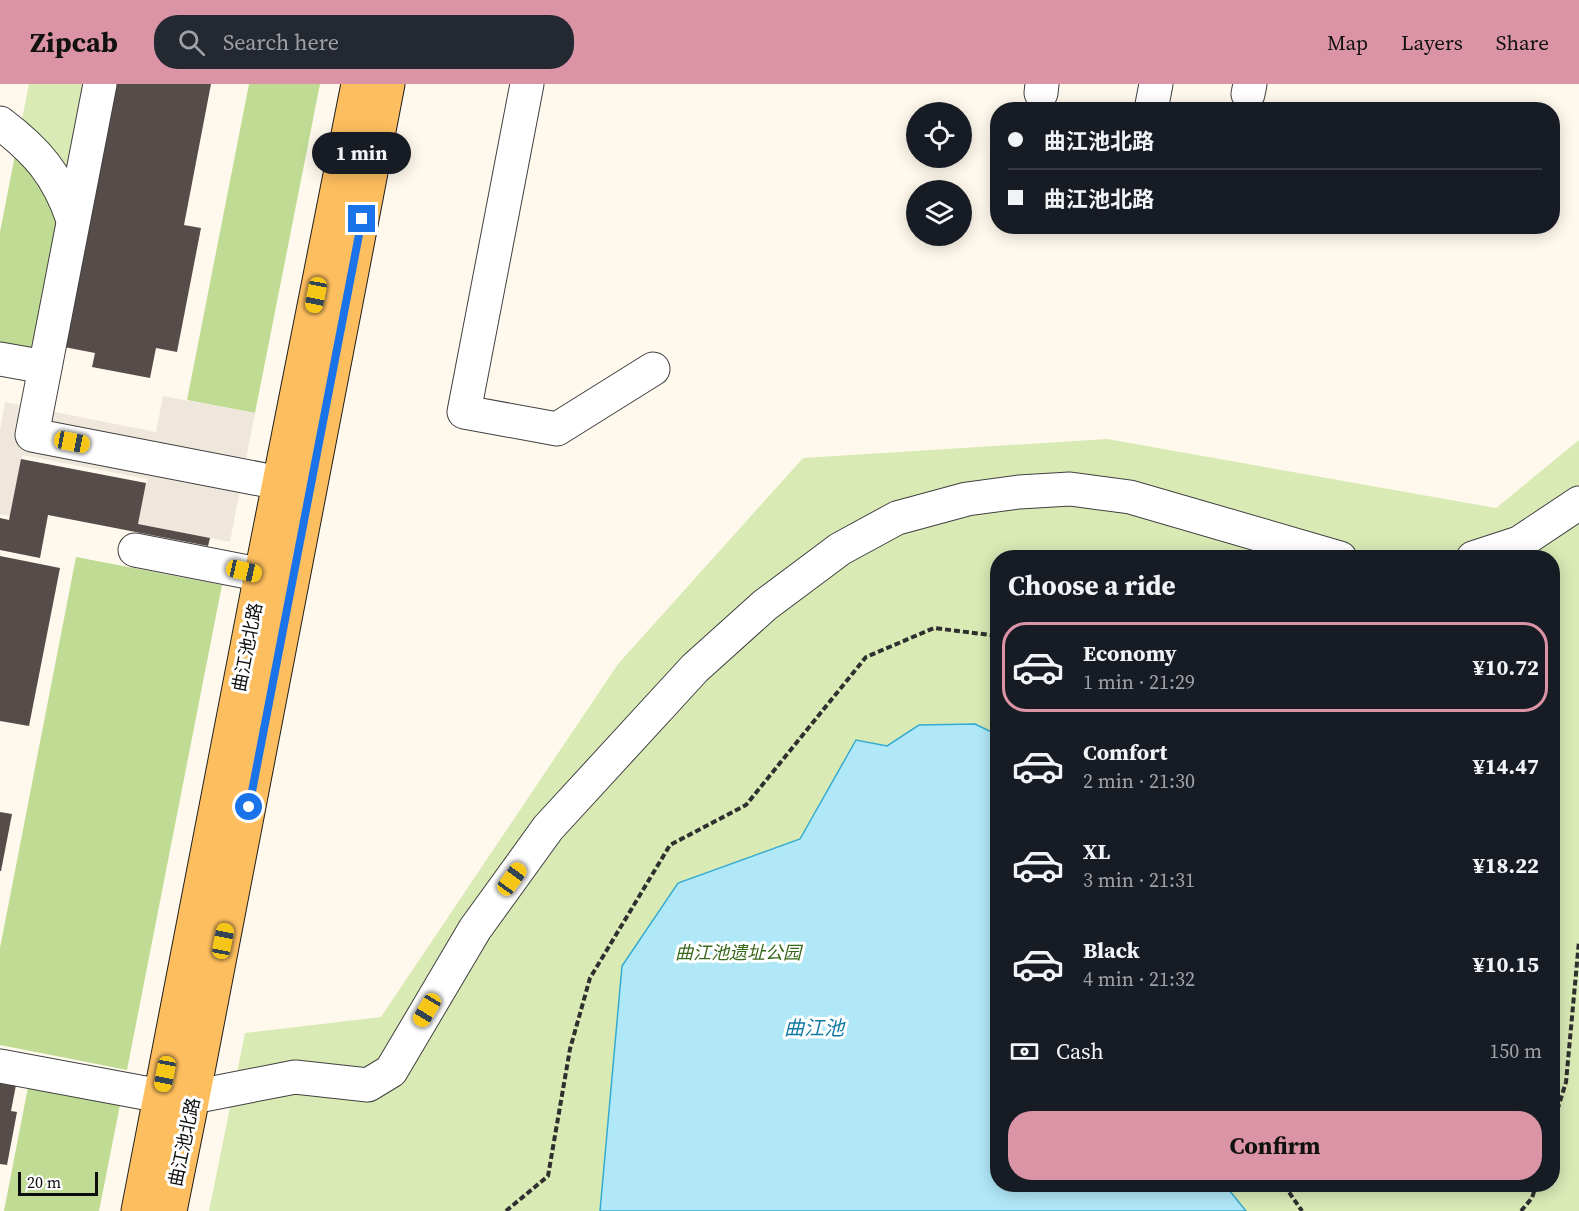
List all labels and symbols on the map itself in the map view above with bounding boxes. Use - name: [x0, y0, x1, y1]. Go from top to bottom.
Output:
- callout: 1 min: [312, 132, 412, 174]
- route end: [348, 205, 375, 232]
- car: [304, 276, 328, 314]
- car: [53, 430, 91, 454]
- car: [224, 558, 264, 584]
- street label: 曲江池北路: [226, 600, 268, 694]
- route start: [235, 793, 262, 820]
- car: [494, 859, 530, 899]
- car: [211, 922, 235, 960]
- park label: 曲江池遗址公园: [675, 940, 804, 965]
- car: [410, 990, 444, 1030]
- water label: 曲江池: [784, 1014, 846, 1042]
- car: [153, 1055, 177, 1093]
- street label: 曲江池北路: [162, 1095, 206, 1189]
- scale bar: [18, 1169, 98, 1196]

